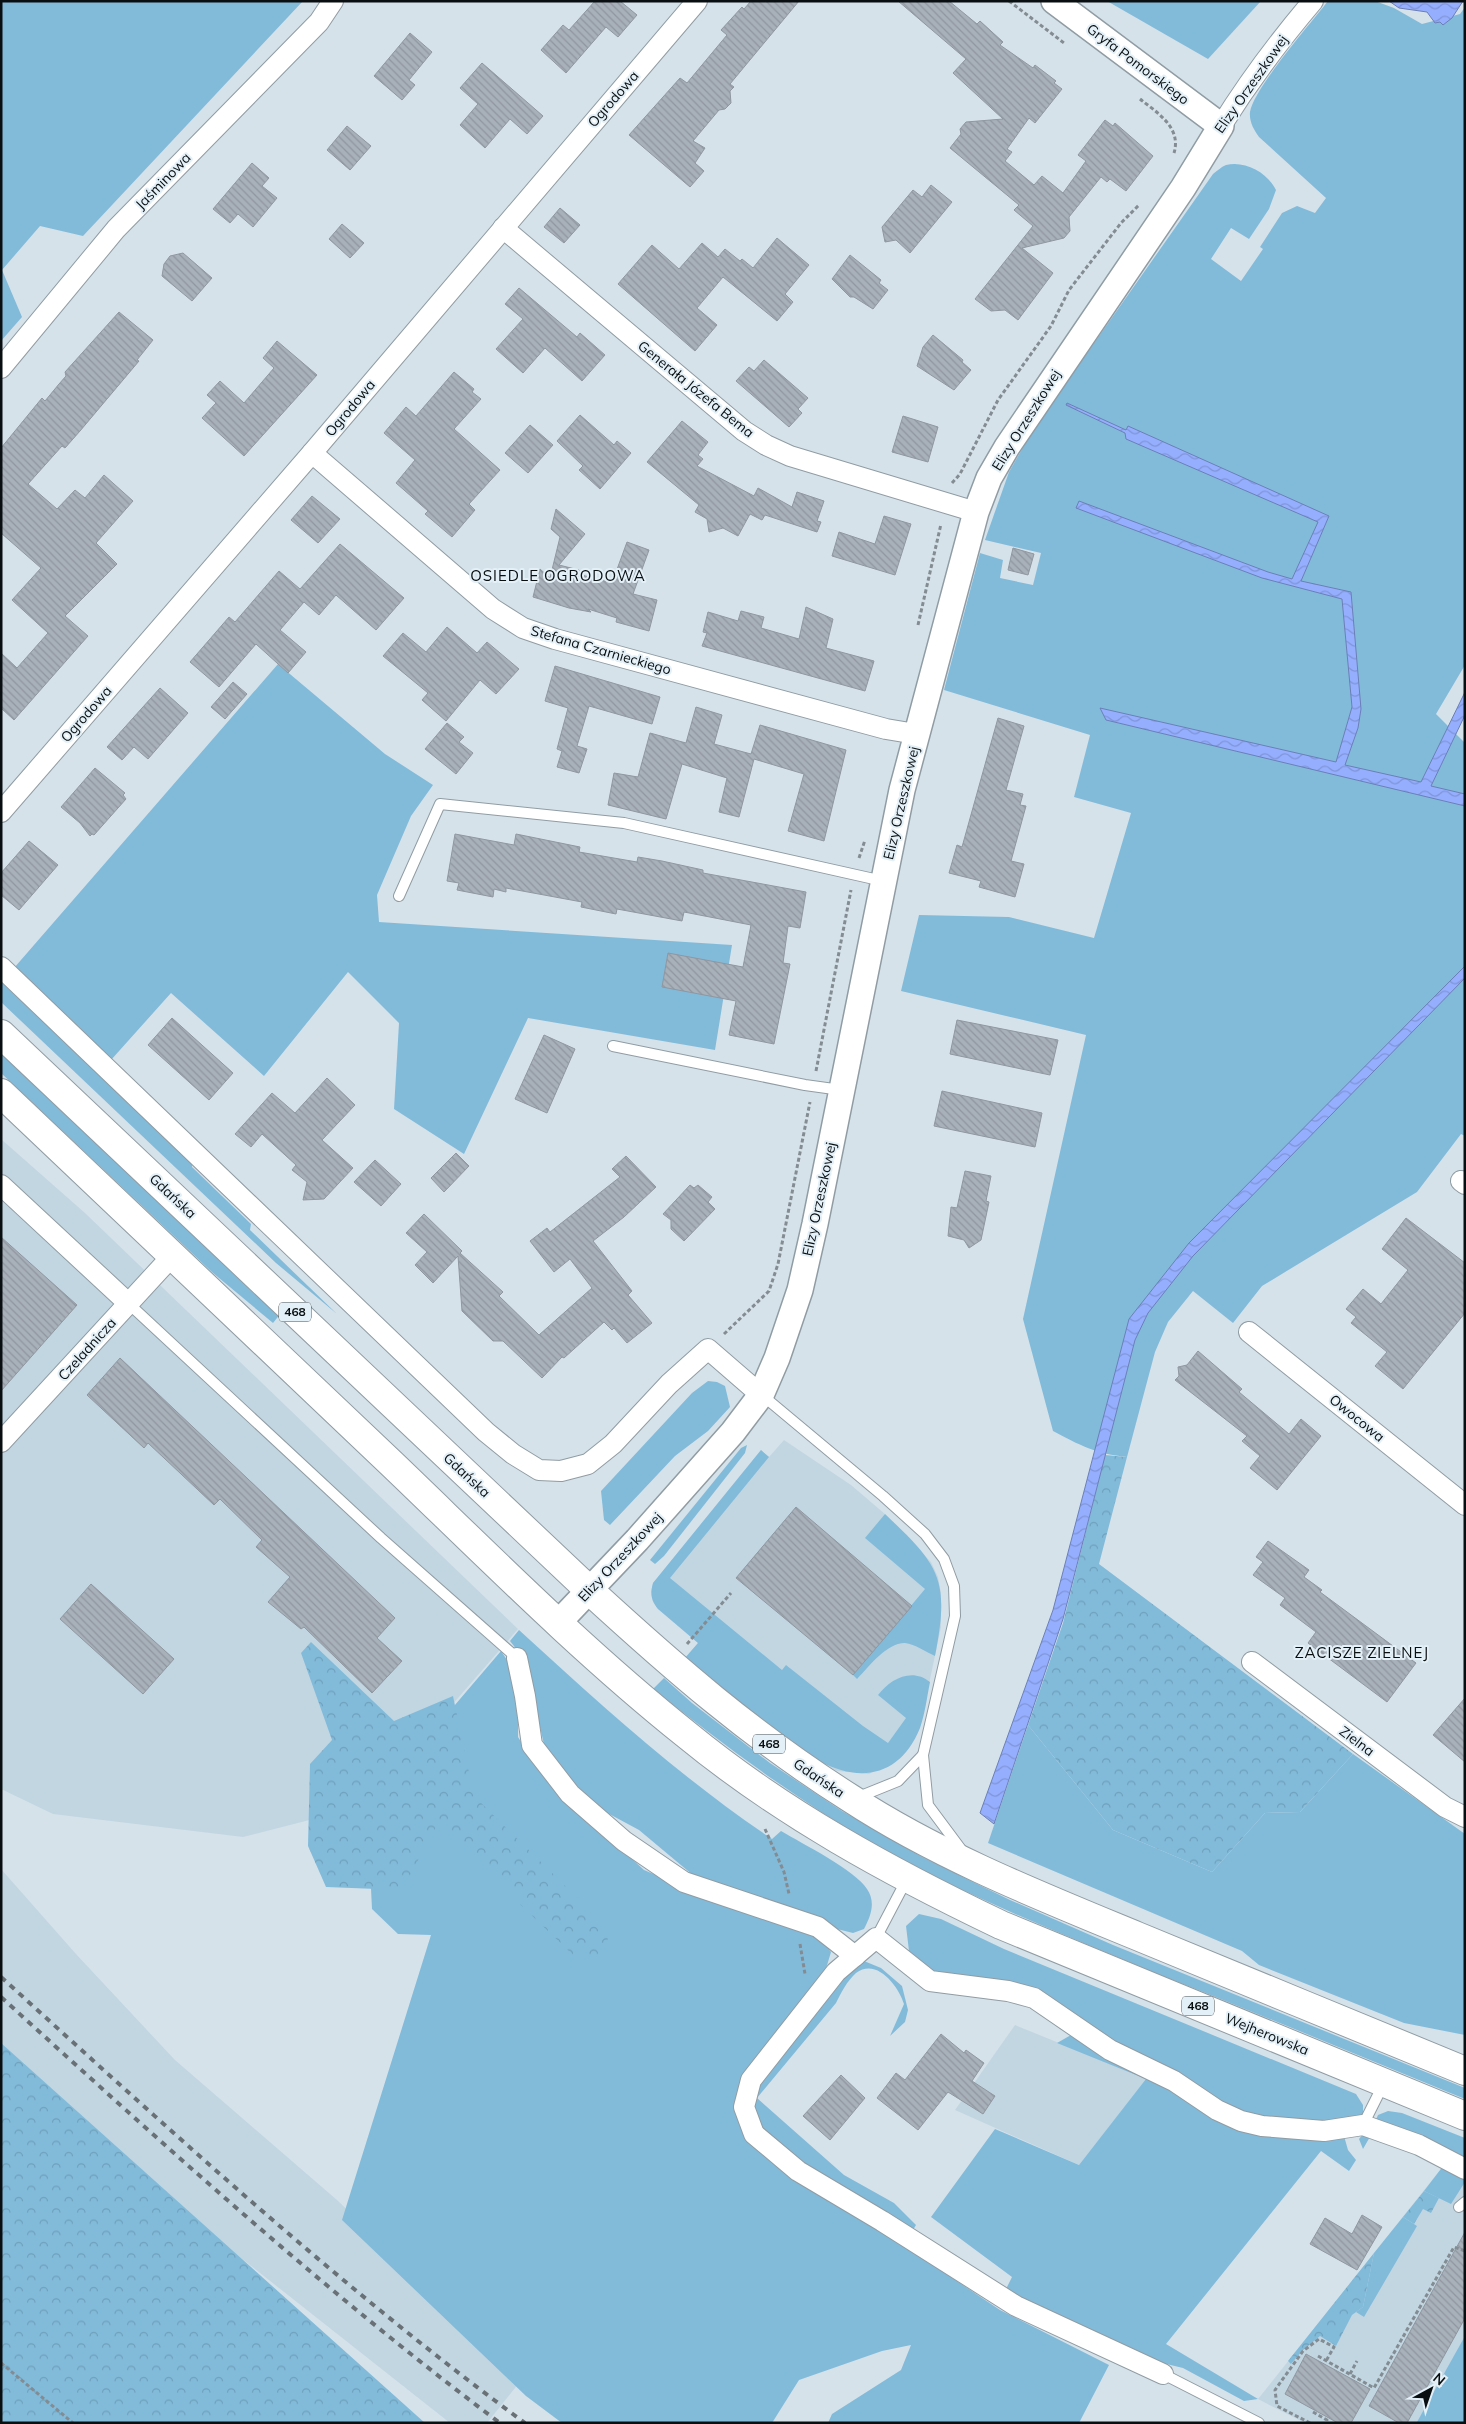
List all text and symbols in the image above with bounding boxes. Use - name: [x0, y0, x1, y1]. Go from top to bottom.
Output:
- street label: Gryfa Pomorskiego: [1083, 20, 1193, 108]
- street label: Elizy Orzeszkowej: [1210, 31, 1292, 137]
- street label: Ogrodowa: [584, 67, 642, 131]
- street label: Jaśminowa: [131, 149, 195, 213]
- street label: Generała Józefa Bema: [634, 337, 758, 441]
- street label: Elizy Orzeszkowej: [988, 366, 1064, 474]
- street label: Ogrodowa: [321, 376, 379, 440]
- district label: OSIEDLE OGRODOWA: [470, 566, 646, 585]
- street label: Stefana Czarnieckiego: [529, 621, 673, 679]
- street label: Ogrodowa: [57, 682, 115, 746]
- street label: Elizy Orzeszkowej: [879, 745, 923, 861]
- street label: Elizy Orzeszkowej: [798, 1140, 840, 1258]
- street label: Gdańska: [146, 1170, 200, 1222]
- road number: 468: [279, 1302, 311, 1321]
- street label: Czeladnicza: [54, 1314, 120, 1384]
- street label: Owocowa: [1326, 1390, 1388, 1446]
- street label: Gdańska: [440, 1449, 494, 1501]
- street label: Elizy Orzeszkowej: [574, 1508, 666, 1606]
- district label: ZACISZE ZIELNEJ: [1295, 1643, 1429, 1662]
- street label: Zielna: [1336, 1722, 1378, 1760]
- road number: 468: [753, 1735, 785, 1754]
- street label: Gdańska: [790, 1754, 848, 1802]
- road number: 468: [1182, 1996, 1214, 2015]
- street label: Wejherowska: [1222, 2009, 1312, 2059]
- north arrow: [1406, 2364, 1456, 2414]
- text: N: [1430, 2369, 1449, 2389]

